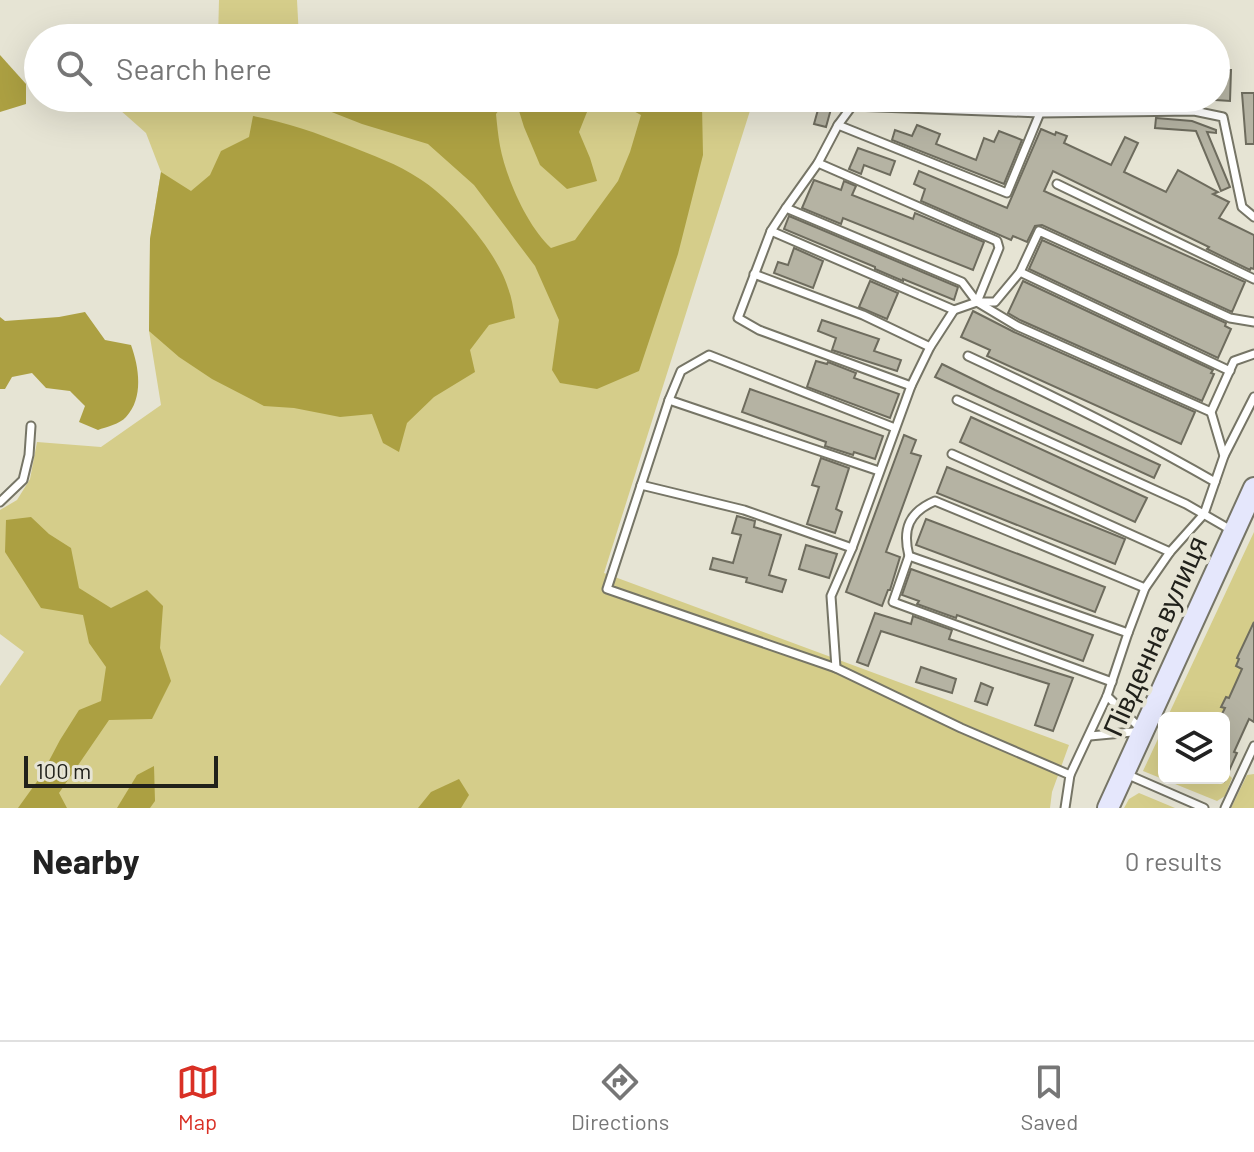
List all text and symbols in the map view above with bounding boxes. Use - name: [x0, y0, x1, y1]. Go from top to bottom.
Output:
- search box: [24, 24, 1230, 112]
- icon: search: [52, 46, 96, 90]
- text: Search here: [116, 50, 272, 86]
- street label: Південна вулиця: [1095, 530, 1213, 741]
- map controls: [1158, 712, 1230, 784]
- button: layers: [1158, 712, 1230, 784]
- scale bar: [24, 752, 218, 788]
- text: 100 m: [36, 757, 91, 783]
- text: Nearby: [32, 840, 140, 881]
- text: 0 results: [1125, 845, 1222, 876]
- tab: Map: [176, 1060, 220, 1134]
- tab: Directions: [571, 1060, 669, 1134]
- tab: Saved: [1021, 1060, 1078, 1134]

